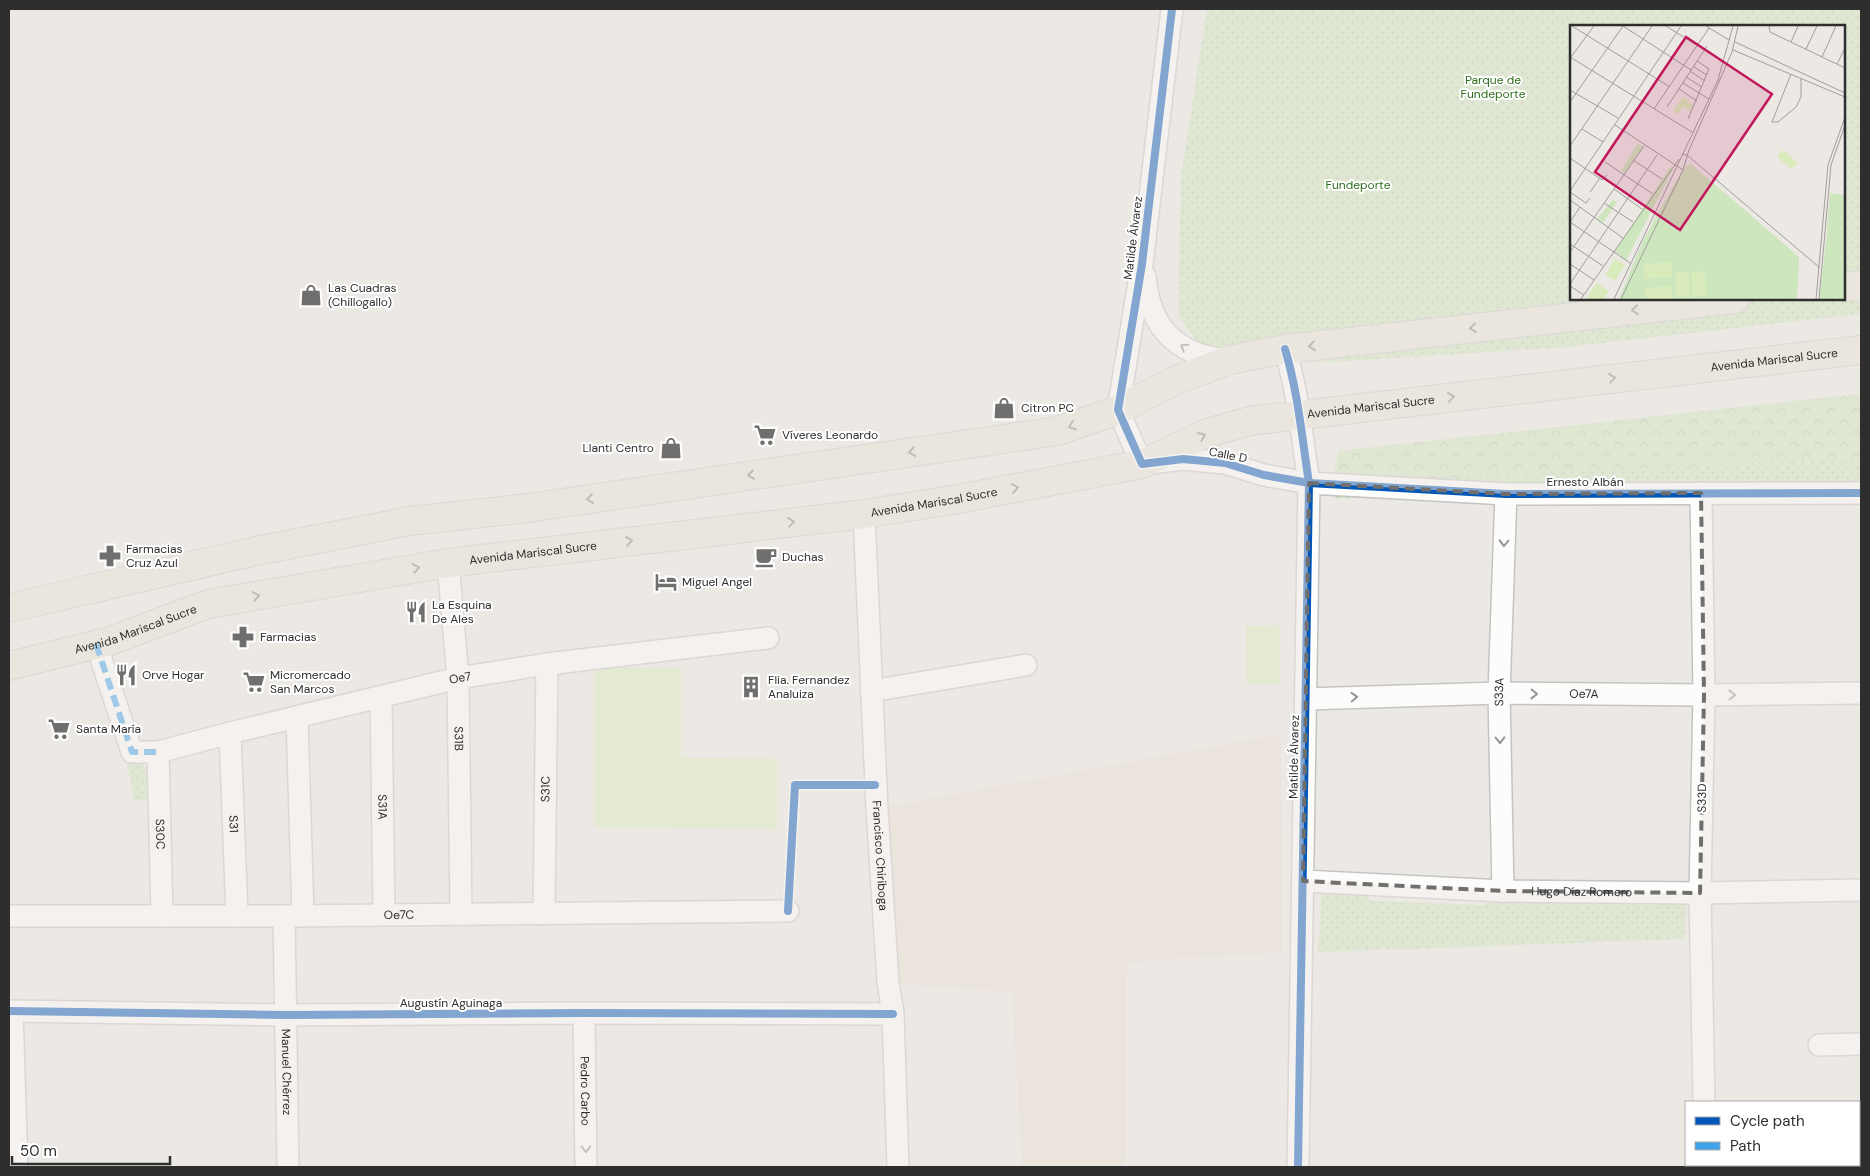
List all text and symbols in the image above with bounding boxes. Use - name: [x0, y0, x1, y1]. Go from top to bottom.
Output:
- inset map: [1570, 25, 1845, 300]
- park label: Parque de Fundeporte: [1461, 72, 1526, 102]
- park label: Fundeporte: [1326, 177, 1391, 193]
- street label: Matilde Álvarez: [1120, 195, 1146, 281]
- place label: Las Cuadras (Chillogallo): [328, 280, 397, 310]
- shop icon: Las Cuadras (Chillogallo): [298, 282, 324, 308]
- one-way arrow: [1630, 304, 1638, 315]
- one-way arrow: [1469, 322, 1477, 333]
- one-way arrow: [1307, 340, 1315, 351]
- one-way arrow: [1180, 344, 1190, 353]
- street label: Avenida Mariscal Sucre: [1710, 345, 1839, 375]
- one-way arrow: [1609, 373, 1617, 384]
- street label: Avenida Mariscal Sucre: [1306, 392, 1436, 422]
- one-way arrow: [1447, 392, 1455, 403]
- shop icon: Citron PC: [991, 395, 1017, 421]
- place label: Citron PC: [1021, 400, 1075, 416]
- one-way arrow: [1068, 420, 1077, 430]
- supermarket icon: Víveres Leonardo: [752, 422, 778, 448]
- place label: Víveres Leonardo: [782, 427, 878, 443]
- one-way arrow: [1197, 432, 1206, 442]
- shop icon: Llanti Centro: [658, 435, 684, 461]
- place label: Llanti Centro: [582, 440, 654, 456]
- street label: Calle D: [1207, 443, 1249, 467]
- one-way arrow: [908, 446, 916, 457]
- one-way arrow: [747, 470, 756, 480]
- street label: Ernesto Albán: [1546, 474, 1624, 490]
- street label: Avenida Mariscal Sucre: [869, 484, 999, 521]
- one-way arrow: [1011, 484, 1020, 494]
- one-way arrow: [586, 493, 594, 504]
- one-way arrow: [787, 517, 795, 528]
- one-way arrow: [625, 537, 634, 547]
- street label: Avenida Mariscal Sucre: [468, 538, 598, 568]
- one-way arrow: [1499, 539, 1510, 547]
- place label: Farmacias Cruz Azul: [126, 541, 183, 571]
- pharmacy icon: Farmacias Cruz Azul: [97, 543, 123, 569]
- cafe icon: Duchas: [753, 544, 779, 570]
- place label: Duchas: [782, 549, 823, 565]
- one-way arrow: [412, 564, 420, 574]
- hotel icon: Miguel Angel: [653, 569, 679, 595]
- place label: Miguel Angel: [682, 574, 752, 590]
- one-way arrow: [251, 591, 260, 601]
- place label: La Esquina De Ales: [432, 597, 492, 627]
- restaurant icon: La Esquina De Ales: [403, 599, 429, 625]
- street label: Avenida Mariscal Sucre: [73, 601, 199, 657]
- pharmacy icon: Farmacias: [230, 624, 256, 650]
- place label: Farmacias: [260, 629, 317, 645]
- restaurant icon: Orve Hogar: [113, 662, 139, 688]
- place label: Orve Hogar: [142, 667, 205, 683]
- place label: Micromercado San Marcos: [270, 667, 351, 697]
- street label: Oe7: [447, 668, 472, 688]
- supermarket icon: Micromercado San Marcos: [241, 669, 267, 695]
- place label: Flia. Fernandez Analuiza: [768, 672, 850, 702]
- building icon: Flia. Fernandez Analuiza: [738, 674, 764, 700]
- street label: S33A: [1491, 677, 1508, 707]
- street label: Oe7A: [1569, 686, 1599, 702]
- one-way arrow: [1531, 689, 1539, 699]
- one-way arrow: [1728, 690, 1736, 700]
- one-way arrow: [1351, 692, 1359, 703]
- street label: Matilde Álvarez: [1285, 715, 1303, 799]
- supermarket icon: Santa María: [46, 716, 72, 742]
- place label: Santa María: [76, 721, 141, 737]
- street label: S31B: [451, 726, 467, 751]
- one-way arrow: [1495, 736, 1505, 744]
- street label: S31C: [537, 775, 554, 802]
- street label: S33D: [1694, 783, 1710, 813]
- street label: S31A: [374, 794, 391, 820]
- street label: Francisco Chiriboga: [869, 800, 891, 911]
- street label: S31: [225, 815, 242, 833]
- street label: S30C: [152, 818, 168, 850]
- street label: Hugo Díaz Romero: [1531, 883, 1632, 900]
- street label: Oe7C: [384, 907, 415, 923]
- street label: Augustín Aguinaga: [400, 995, 502, 1011]
- street label: Manuel Chérrez: [278, 1029, 295, 1115]
- street label: Pedro Carbo: [577, 1056, 593, 1126]
- legend: [1685, 1101, 1860, 1166]
- text: Cycle path: [1730, 1111, 1805, 1131]
- scale bar: [12, 1134, 170, 1166]
- text: Path: [1730, 1136, 1761, 1156]
- text: 50 m: [20, 1141, 57, 1161]
- one-way arrow: [581, 1146, 591, 1154]

